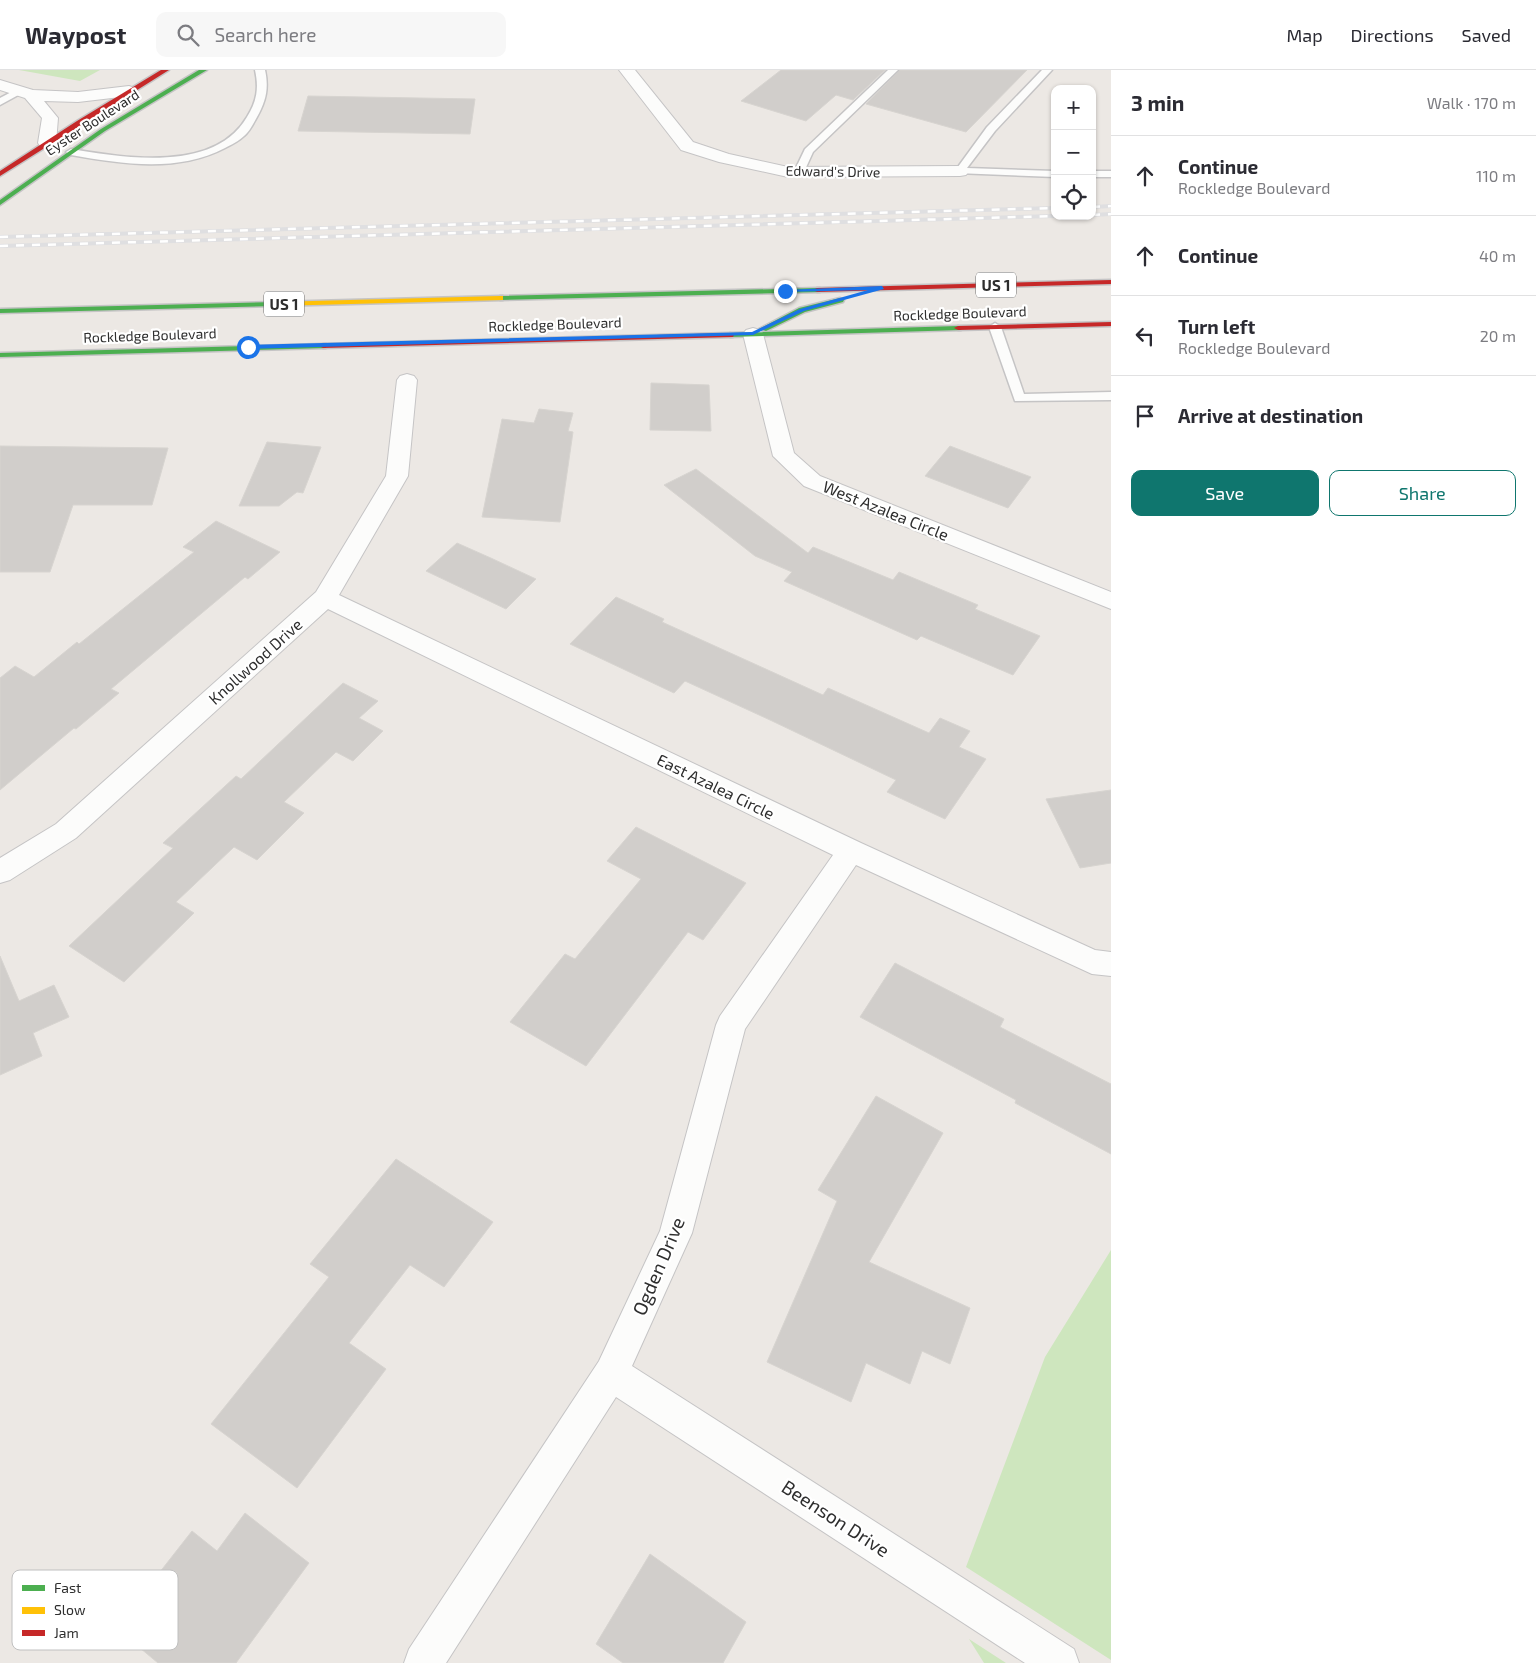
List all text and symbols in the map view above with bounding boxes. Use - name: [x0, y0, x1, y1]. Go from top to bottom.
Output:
- search box: [156, 12, 506, 57]
- text: Waypost: [25, 20, 126, 49]
- icon: search: [174, 21, 202, 49]
- text: Search here: [214, 23, 317, 46]
- text: Map: [1286, 24, 1323, 46]
- text: Directions: [1351, 24, 1434, 46]
- text: Saved: [1462, 24, 1511, 46]
- street label: Eyster Boulevard: [42, 85, 142, 159]
- map controls: [1051, 85, 1096, 220]
- button: +: [1051, 85, 1096, 130]
- text: 3 min: [1131, 90, 1184, 115]
- text: Walk · 170 m: [1427, 93, 1516, 112]
- button: −: [1051, 130, 1096, 175]
- text: Continue: [1178, 155, 1258, 178]
- street label: Edward's Drive: [785, 162, 881, 180]
- icon: ahead: [1131, 162, 1159, 190]
- text: 110 m: [1476, 166, 1516, 185]
- button: locate: [1051, 175, 1096, 220]
- text: Rockledge Boulevard: [1178, 178, 1330, 197]
- icon: ahead: [1131, 242, 1159, 270]
- text: Continue: [1178, 244, 1258, 267]
- text: 40 m: [1479, 246, 1516, 265]
- road number: US 1: [976, 272, 1016, 298]
- route end: [774, 280, 797, 303]
- road number: US 1: [264, 292, 304, 316]
- street label: Rockledge Boulevard: [893, 302, 1027, 324]
- street label: Rockledge Boulevard: [488, 313, 622, 335]
- text: Turn left: [1178, 315, 1255, 338]
- icon: left: [1131, 322, 1159, 350]
- street label: Rockledge Boulevard: [83, 324, 217, 346]
- text: 20 m: [1480, 326, 1516, 345]
- route start: [237, 336, 260, 359]
- text: Rockledge Boulevard: [1178, 338, 1330, 357]
- icon: arrive: [1131, 402, 1159, 430]
- text: Arrive at destination: [1178, 404, 1363, 427]
- button: Save: [1131, 470, 1319, 516]
- button: Share: [1329, 470, 1516, 516]
- street label: West Azalea Circle: [820, 476, 952, 544]
- street label: Knollwood Drive: [204, 614, 306, 708]
- street label: East Azalea Circle: [654, 749, 778, 823]
- street label: Ogden Drive: [627, 1213, 689, 1319]
- street label: Beenson Drive: [778, 1475, 894, 1561]
- legend: [12, 1570, 178, 1650]
- text: Fast: [54, 1579, 81, 1596]
- text: Slow: [54, 1601, 86, 1618]
- text: Jam: [54, 1624, 79, 1641]

